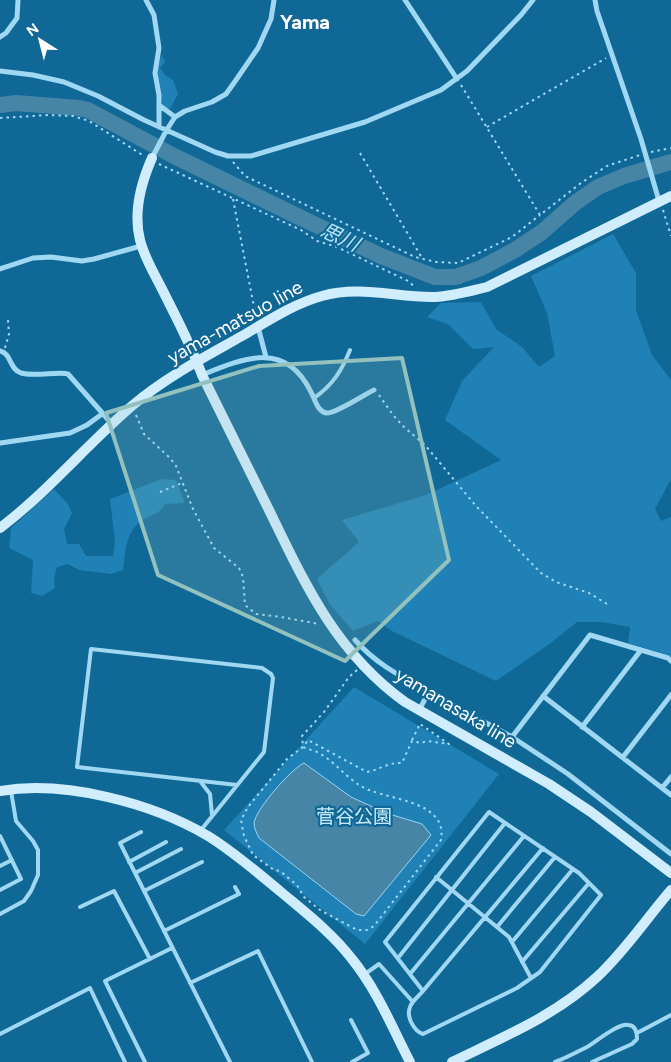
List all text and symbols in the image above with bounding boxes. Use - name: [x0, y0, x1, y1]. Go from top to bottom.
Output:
- district label: Yama: [280, 10, 330, 34]
- north arrow: [15, 15, 65, 65]
- text: N: [23, 20, 42, 40]
- water label: 思川: [317, 218, 365, 257]
- street label: yama-matsuo line: [163, 275, 307, 369]
- street label: yamanasaka line: [391, 663, 521, 753]
- park label: 菅谷公園: [316, 805, 392, 828]

